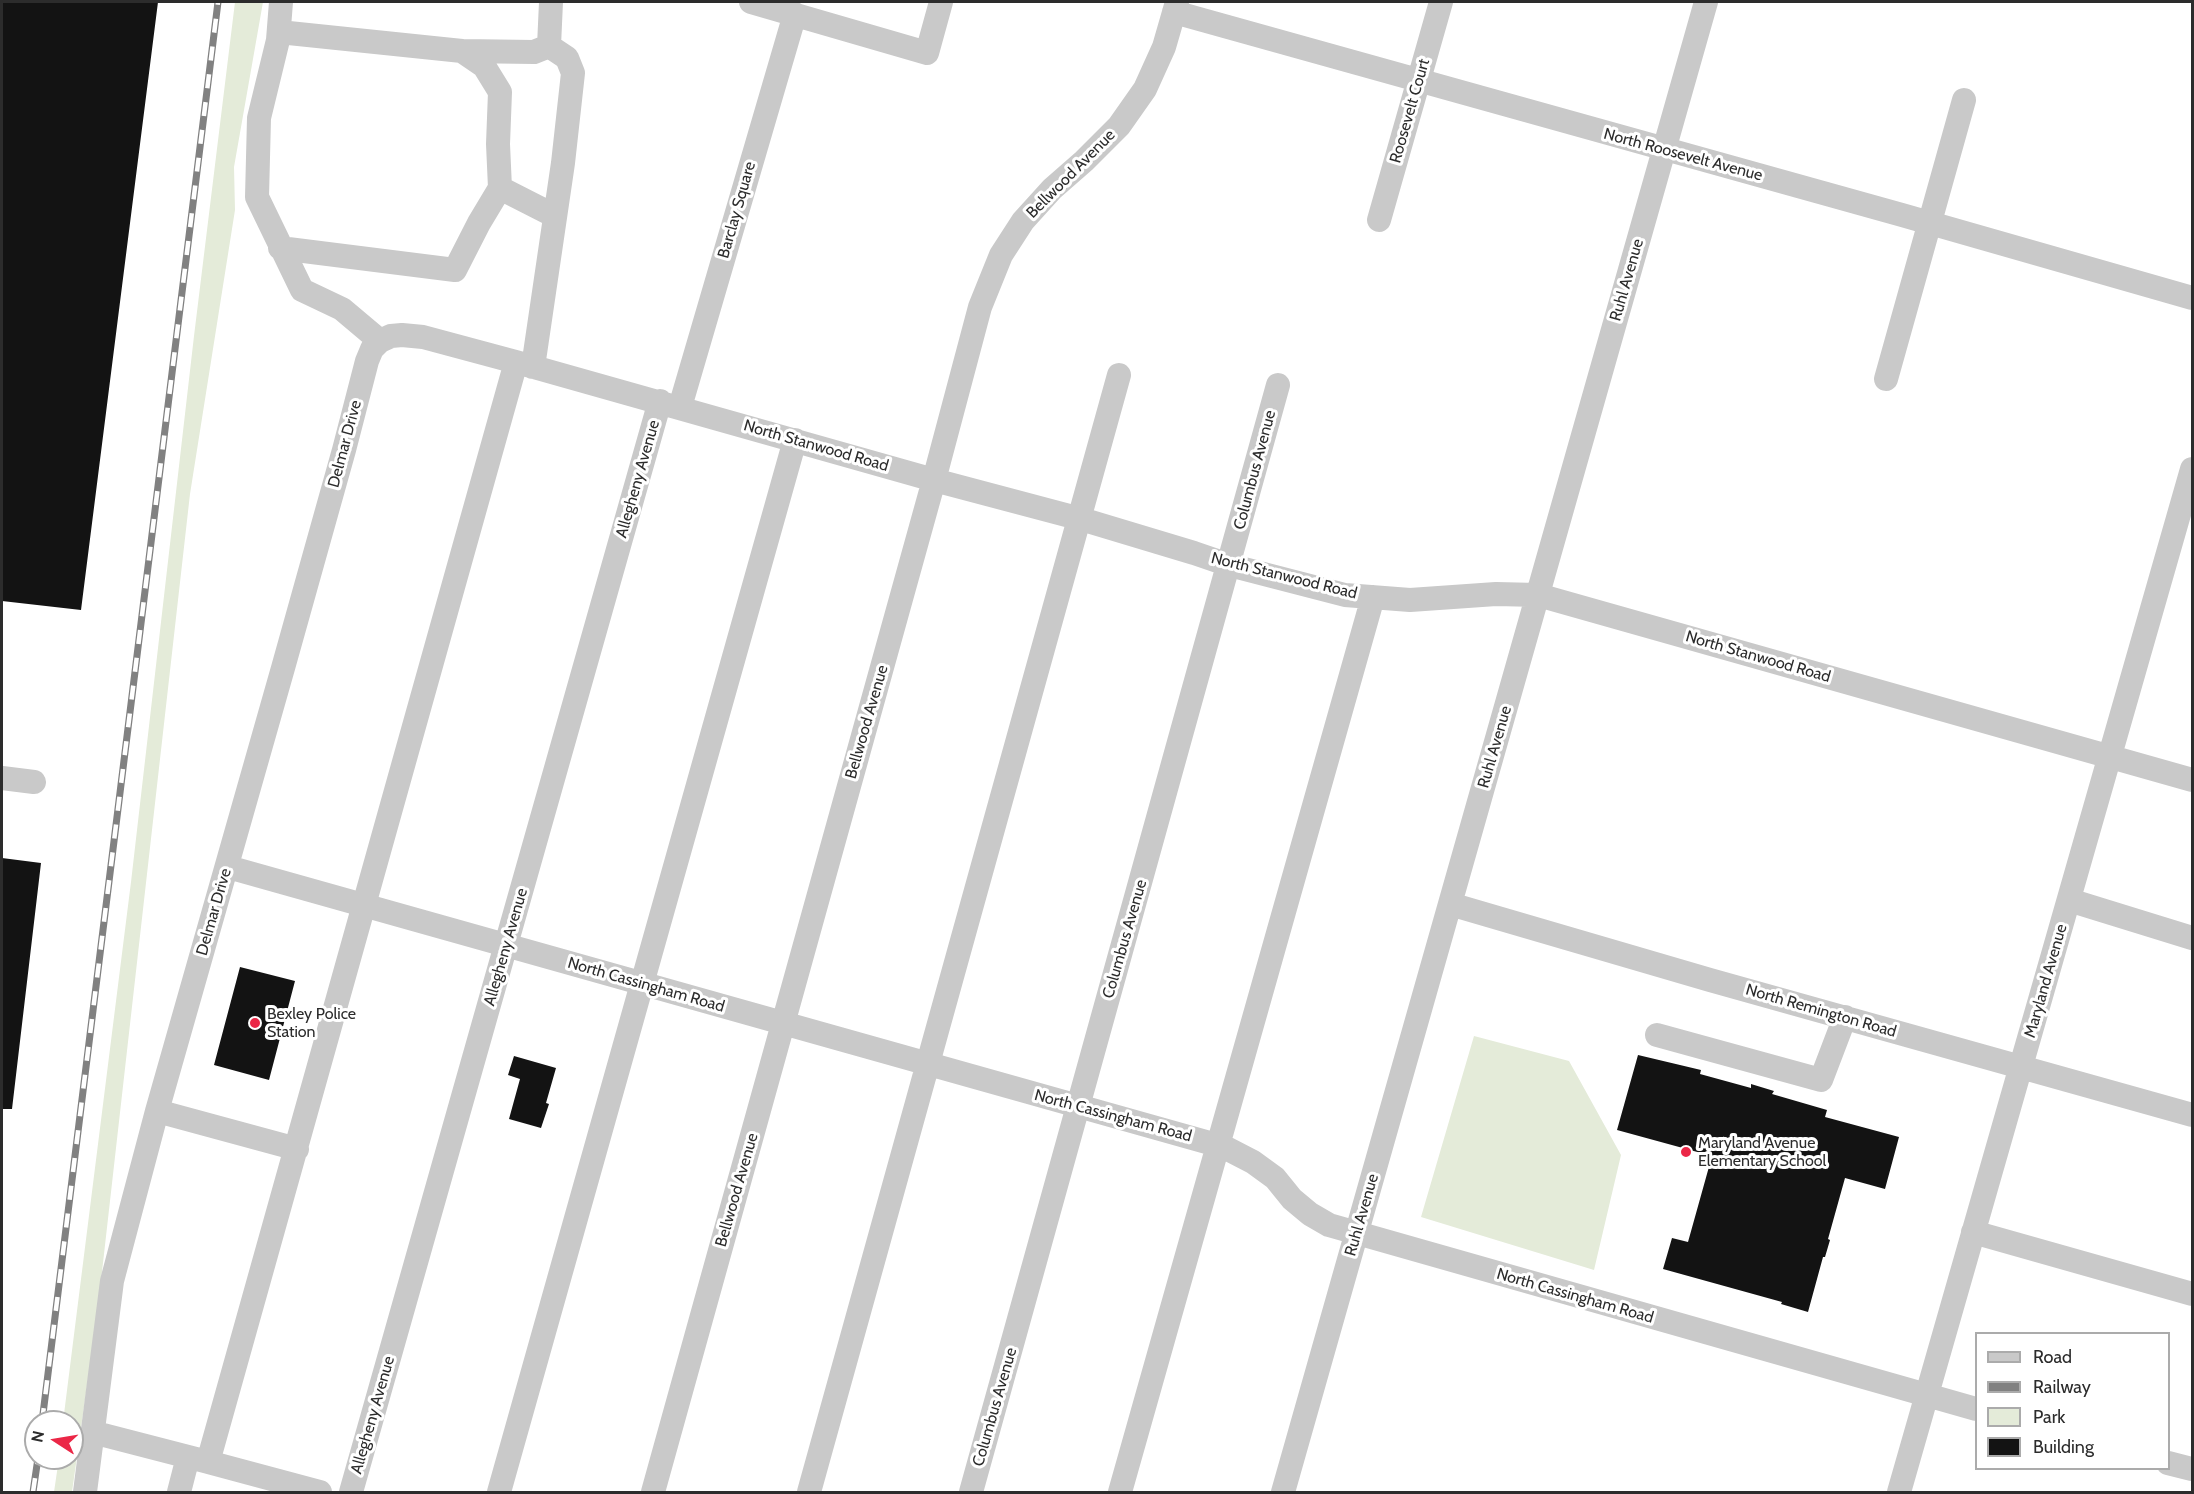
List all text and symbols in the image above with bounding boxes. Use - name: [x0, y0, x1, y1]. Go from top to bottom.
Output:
- street label: Roosevelt Court: [1386, 57, 1434, 165]
- street label: North Roosevelt Avenue: [1602, 125, 1764, 185]
- street label: Bellwood Avenue: [1023, 126, 1119, 222]
- street label: Barclay Square: [714, 160, 760, 260]
- street label: Ruhl Avenue: [1606, 237, 1648, 323]
- street label: Delmar Drive: [324, 398, 366, 490]
- street label: Columbus Avenue: [1230, 408, 1280, 532]
- street label: North Stanwood Road: [741, 416, 891, 476]
- street label: Allegheny Avenue: [612, 418, 664, 540]
- street label: North Stanwood Road: [1209, 549, 1359, 603]
- street label: North Stanwood Road: [1683, 627, 1833, 687]
- street label: Bellwood Avenue: [842, 663, 892, 781]
- street label: Ruhl Avenue: [1474, 704, 1516, 790]
- street label: Delmar Drive: [192, 866, 236, 958]
- street label: Columbus Avenue: [1099, 877, 1151, 1001]
- street label: Allegheny Avenue: [480, 886, 532, 1008]
- street label: Maryland Avenue: [2021, 922, 2071, 1040]
- street label: North Cassingham Road: [565, 953, 727, 1017]
- street label: North Remington Road: [1743, 980, 1899, 1042]
- place label: Bexley Police Station: [267, 1004, 356, 1042]
- marker: Bexley Police Station: [248, 1016, 262, 1030]
- street label: North Cassingham Road: [1032, 1086, 1194, 1146]
- street label: Bellwood Avenue: [712, 1131, 762, 1249]
- place label: Maryland Avenue Elementary School: [1698, 1133, 1826, 1171]
- marker: Maryland Avenue Elementary School: [1679, 1145, 1693, 1159]
- street label: Ruhl Avenue: [1341, 1172, 1383, 1258]
- street label: North Cassingham Road: [1494, 1264, 1656, 1328]
- legend: [1975, 1332, 2170, 1470]
- street label: Columbus Avenue: [969, 1345, 1021, 1469]
- text: Road: [2033, 1346, 2072, 1368]
- street label: Allegheny Avenue: [347, 1354, 399, 1476]
- text: Railway: [2033, 1376, 2091, 1398]
- text: Park: [2033, 1406, 2065, 1428]
- north arrow: [24, 1410, 84, 1470]
- text: N: [27, 1429, 48, 1444]
- text: Building: [2033, 1436, 2094, 1458]

